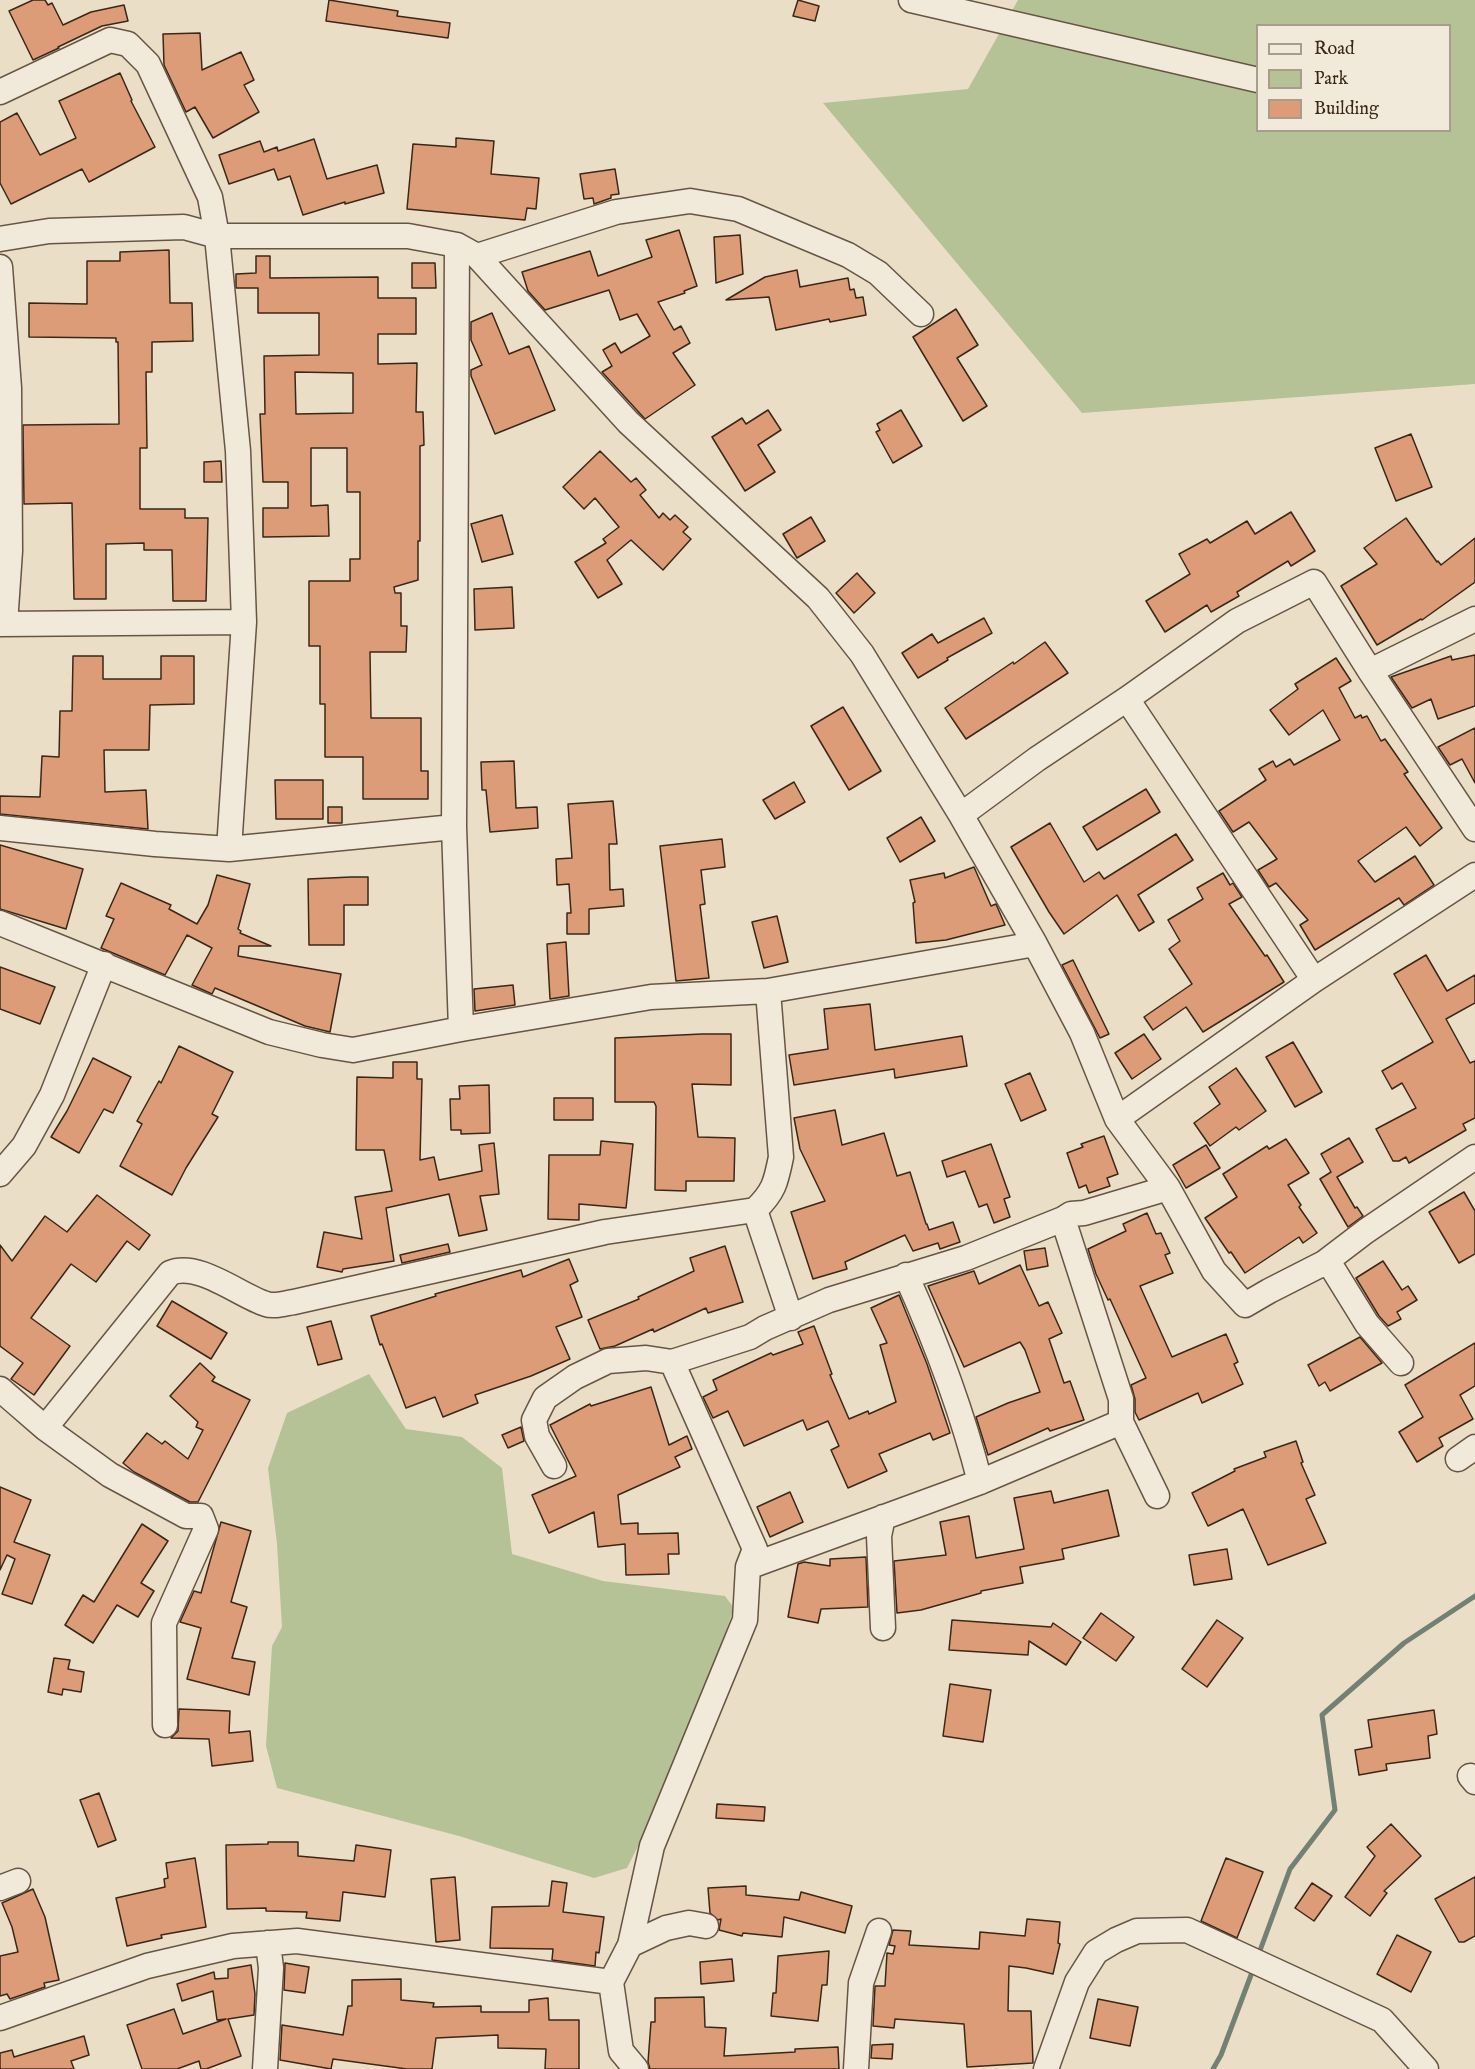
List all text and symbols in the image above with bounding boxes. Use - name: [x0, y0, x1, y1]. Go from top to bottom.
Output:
- legend: [1256, 24, 1451, 132]
- text: Road: [1314, 38, 1355, 61]
- text: Park: [1314, 68, 1348, 91]
- text: Building: [1314, 98, 1379, 121]

